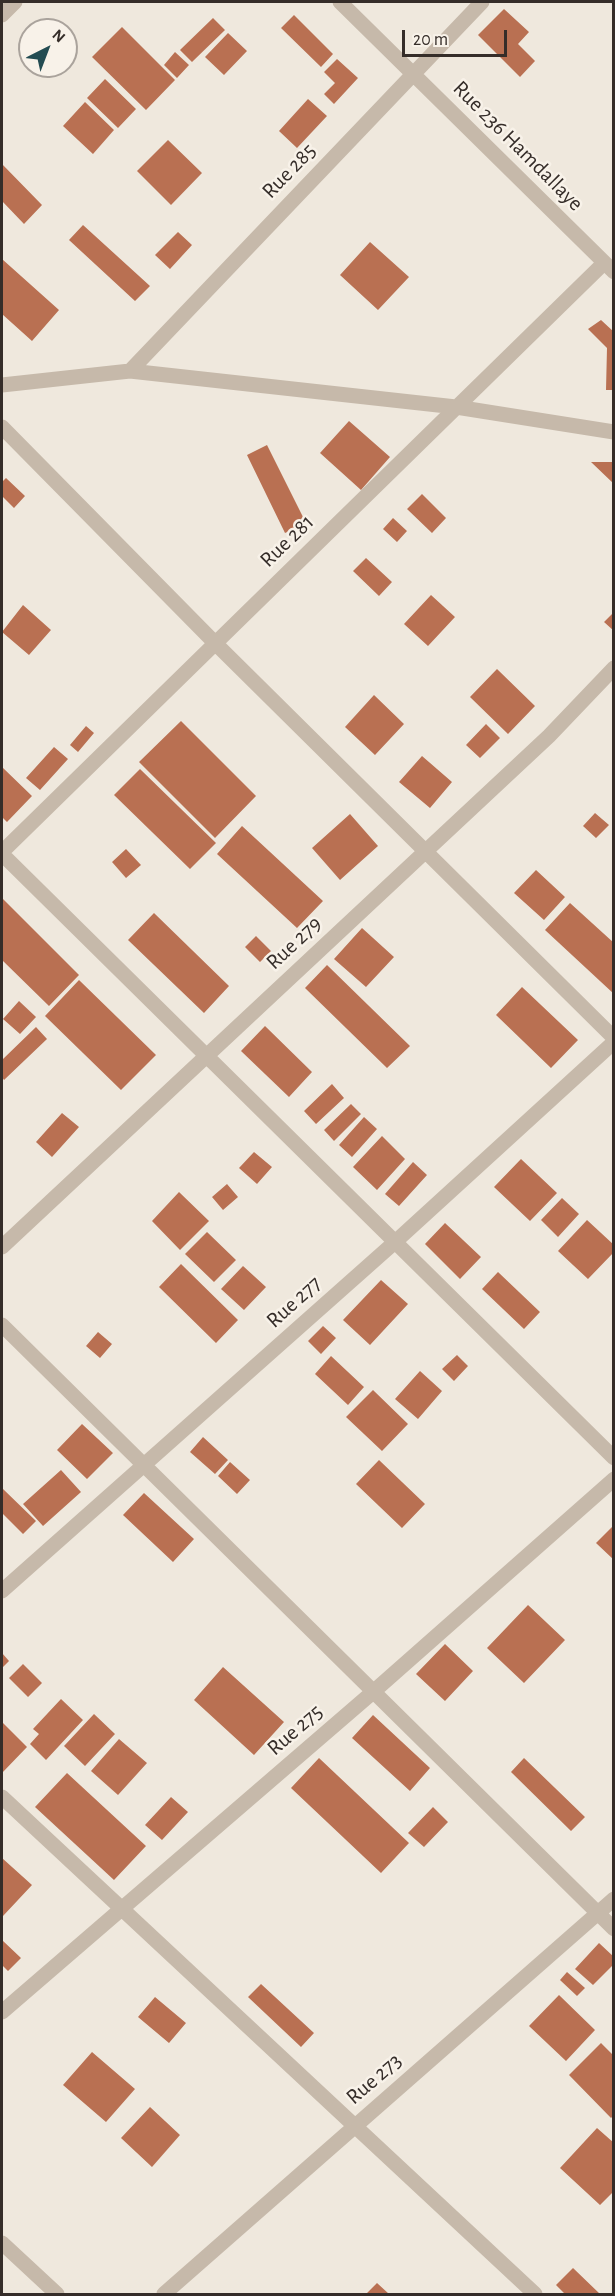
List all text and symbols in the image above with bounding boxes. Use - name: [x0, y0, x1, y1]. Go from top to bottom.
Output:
- north arrow: [18, 18, 78, 78]
- scale bar: [405, 18, 510, 56]
- text: N: [49, 26, 68, 46]
- text: 20 m: [413, 31, 448, 49]
- street label: Rue 236 Hamdallaye: [447, 75, 589, 217]
- street label: Rue 285: [256, 138, 322, 204]
- street label: Rue 281: [255, 509, 319, 573]
- street label: Rue 279: [261, 911, 327, 975]
- street label: Rue 277: [261, 1270, 327, 1334]
- street label: Rue 275: [262, 1699, 328, 1761]
- street label: Rue 273: [341, 2048, 407, 2110]

